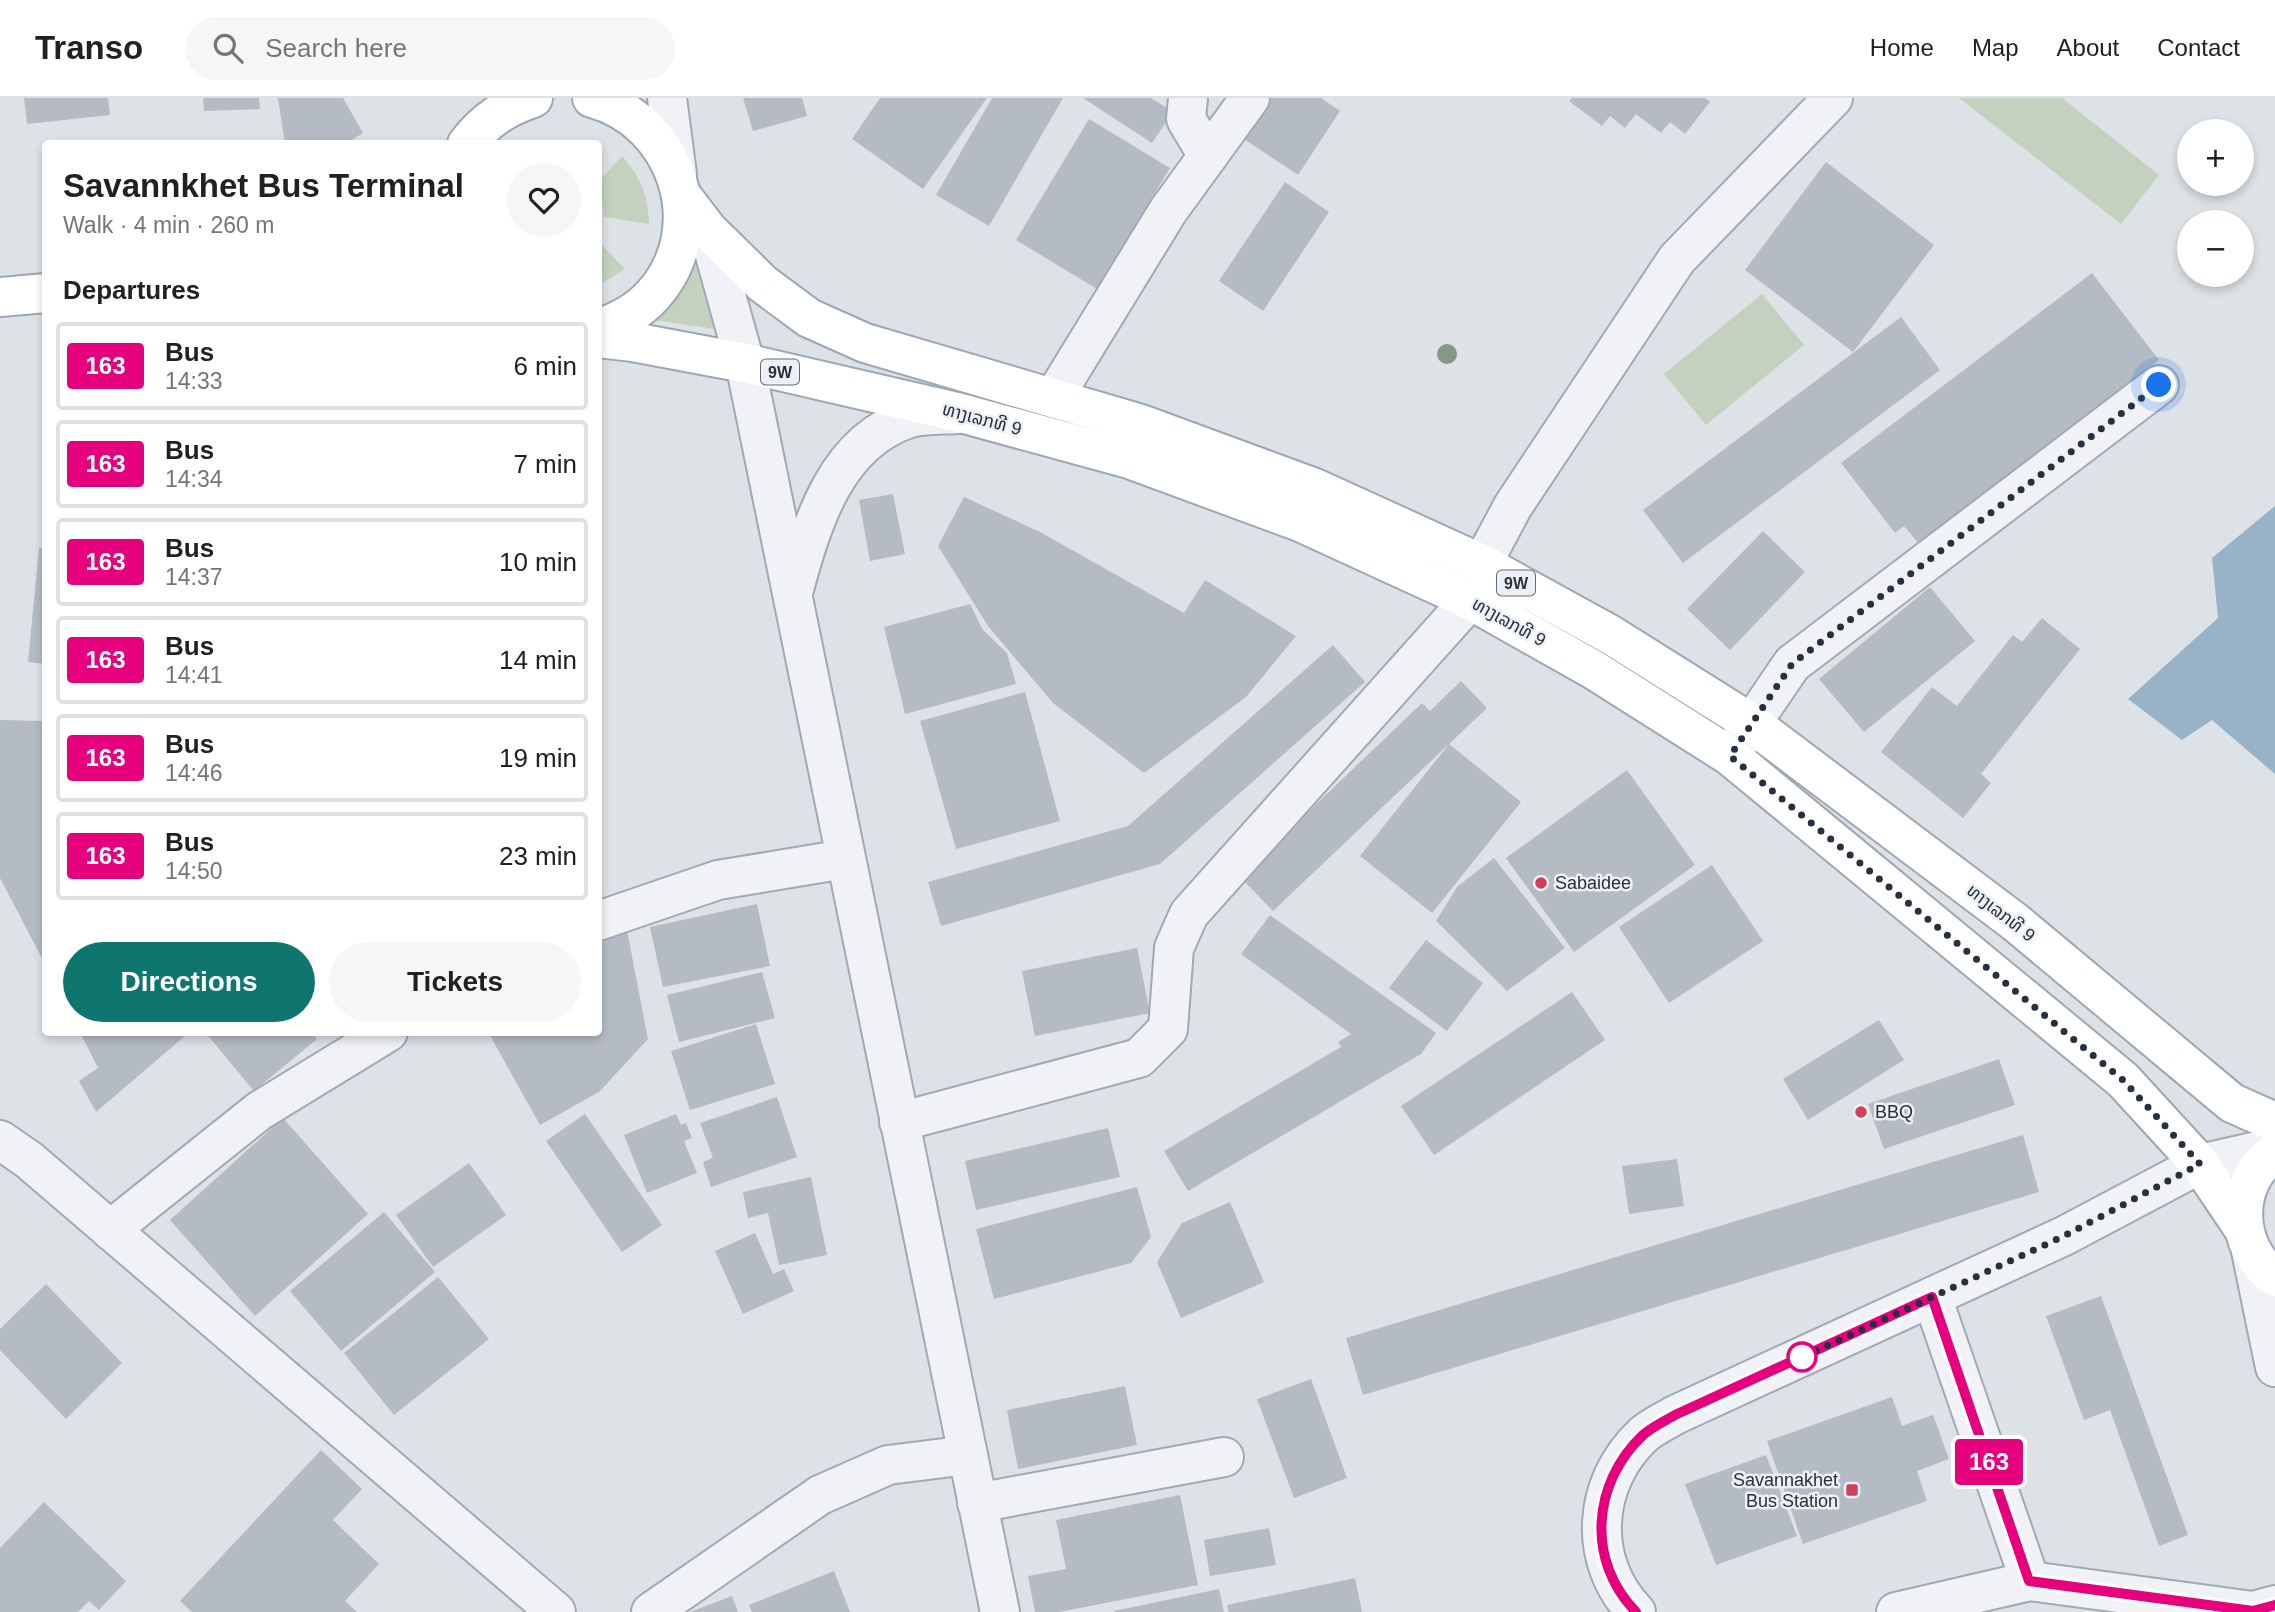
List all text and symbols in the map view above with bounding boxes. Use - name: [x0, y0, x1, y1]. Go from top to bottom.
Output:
- search box: [185, 17, 675, 80]
- text: Transo: [35, 29, 143, 66]
- icon: search: [209, 29, 247, 67]
- text: Search here: [265, 33, 407, 63]
- text: Home: [1870, 34, 1934, 61]
- text: Map: [1972, 34, 2019, 61]
- text: About: [2057, 34, 2119, 61]
- text: Contact: [2157, 34, 2240, 61]
- map controls: [2177, 119, 2254, 287]
- button: +: [2177, 119, 2254, 196]
- button: heart: [507, 163, 581, 237]
- text: Savannkhet Bus Terminal: [63, 167, 464, 204]
- button: −: [2177, 210, 2254, 287]
- text: Walk · 4 min · 260 m: [63, 212, 274, 238]
- text: Departures: [63, 275, 200, 305]
- text: Bus: [165, 337, 214, 367]
- text: 6 min: [513, 351, 577, 381]
- text: 163: [85, 352, 126, 379]
- road number: 9W: [761, 360, 799, 384]
- your location: [2141, 367, 2176, 402]
- text: 14:33: [165, 368, 223, 394]
- street label: ທາງເລກທີ 9: [940, 399, 1024, 439]
- text: Bus: [165, 435, 214, 465]
- text: 7 min: [513, 449, 577, 479]
- text: 163: [85, 450, 126, 477]
- text: 14:34: [165, 466, 223, 492]
- text: Bus: [165, 533, 214, 563]
- text: 10 min: [499, 547, 577, 577]
- text: 163: [85, 548, 126, 575]
- text: 14:37: [165, 564, 223, 590]
- road number: 9W: [1497, 570, 1535, 596]
- street label: ທາງເລກທີ 9: [1469, 594, 1549, 650]
- text: Bus: [165, 631, 214, 661]
- text: 14 min: [499, 645, 577, 675]
- text: 163: [85, 646, 126, 673]
- text: 14:41: [165, 662, 223, 688]
- text: Bus: [165, 729, 214, 759]
- text: 19 min: [499, 743, 577, 773]
- text: 163: [85, 744, 126, 771]
- text: 14:46: [165, 760, 223, 786]
- text: Bus: [165, 827, 214, 857]
- text: 23 min: [499, 841, 577, 871]
- text: 163: [85, 842, 126, 869]
- text: 14:50: [165, 858, 223, 884]
- place label: Sabaidee: [1555, 873, 1631, 893]
- marker: Sabaidee: [1533, 875, 1549, 891]
- street label: ທາງເລກທີ 9: [1963, 880, 2039, 946]
- button: Directions: [63, 942, 315, 1022]
- button: Tickets: [329, 942, 581, 1022]
- place label: BBQ: [1875, 1102, 1913, 1122]
- marker: BBQ: [1853, 1104, 1869, 1120]
- unlabelled marker: [1787, 1342, 1817, 1372]
- line badge: 163: [1949, 1439, 2029, 1485]
- text: 163: [1969, 1448, 2009, 1475]
- place label: Savannakhet Bus Station: [1733, 1470, 1838, 1511]
- marker: Savannakhet Bus Station: [1844, 1482, 1860, 1498]

